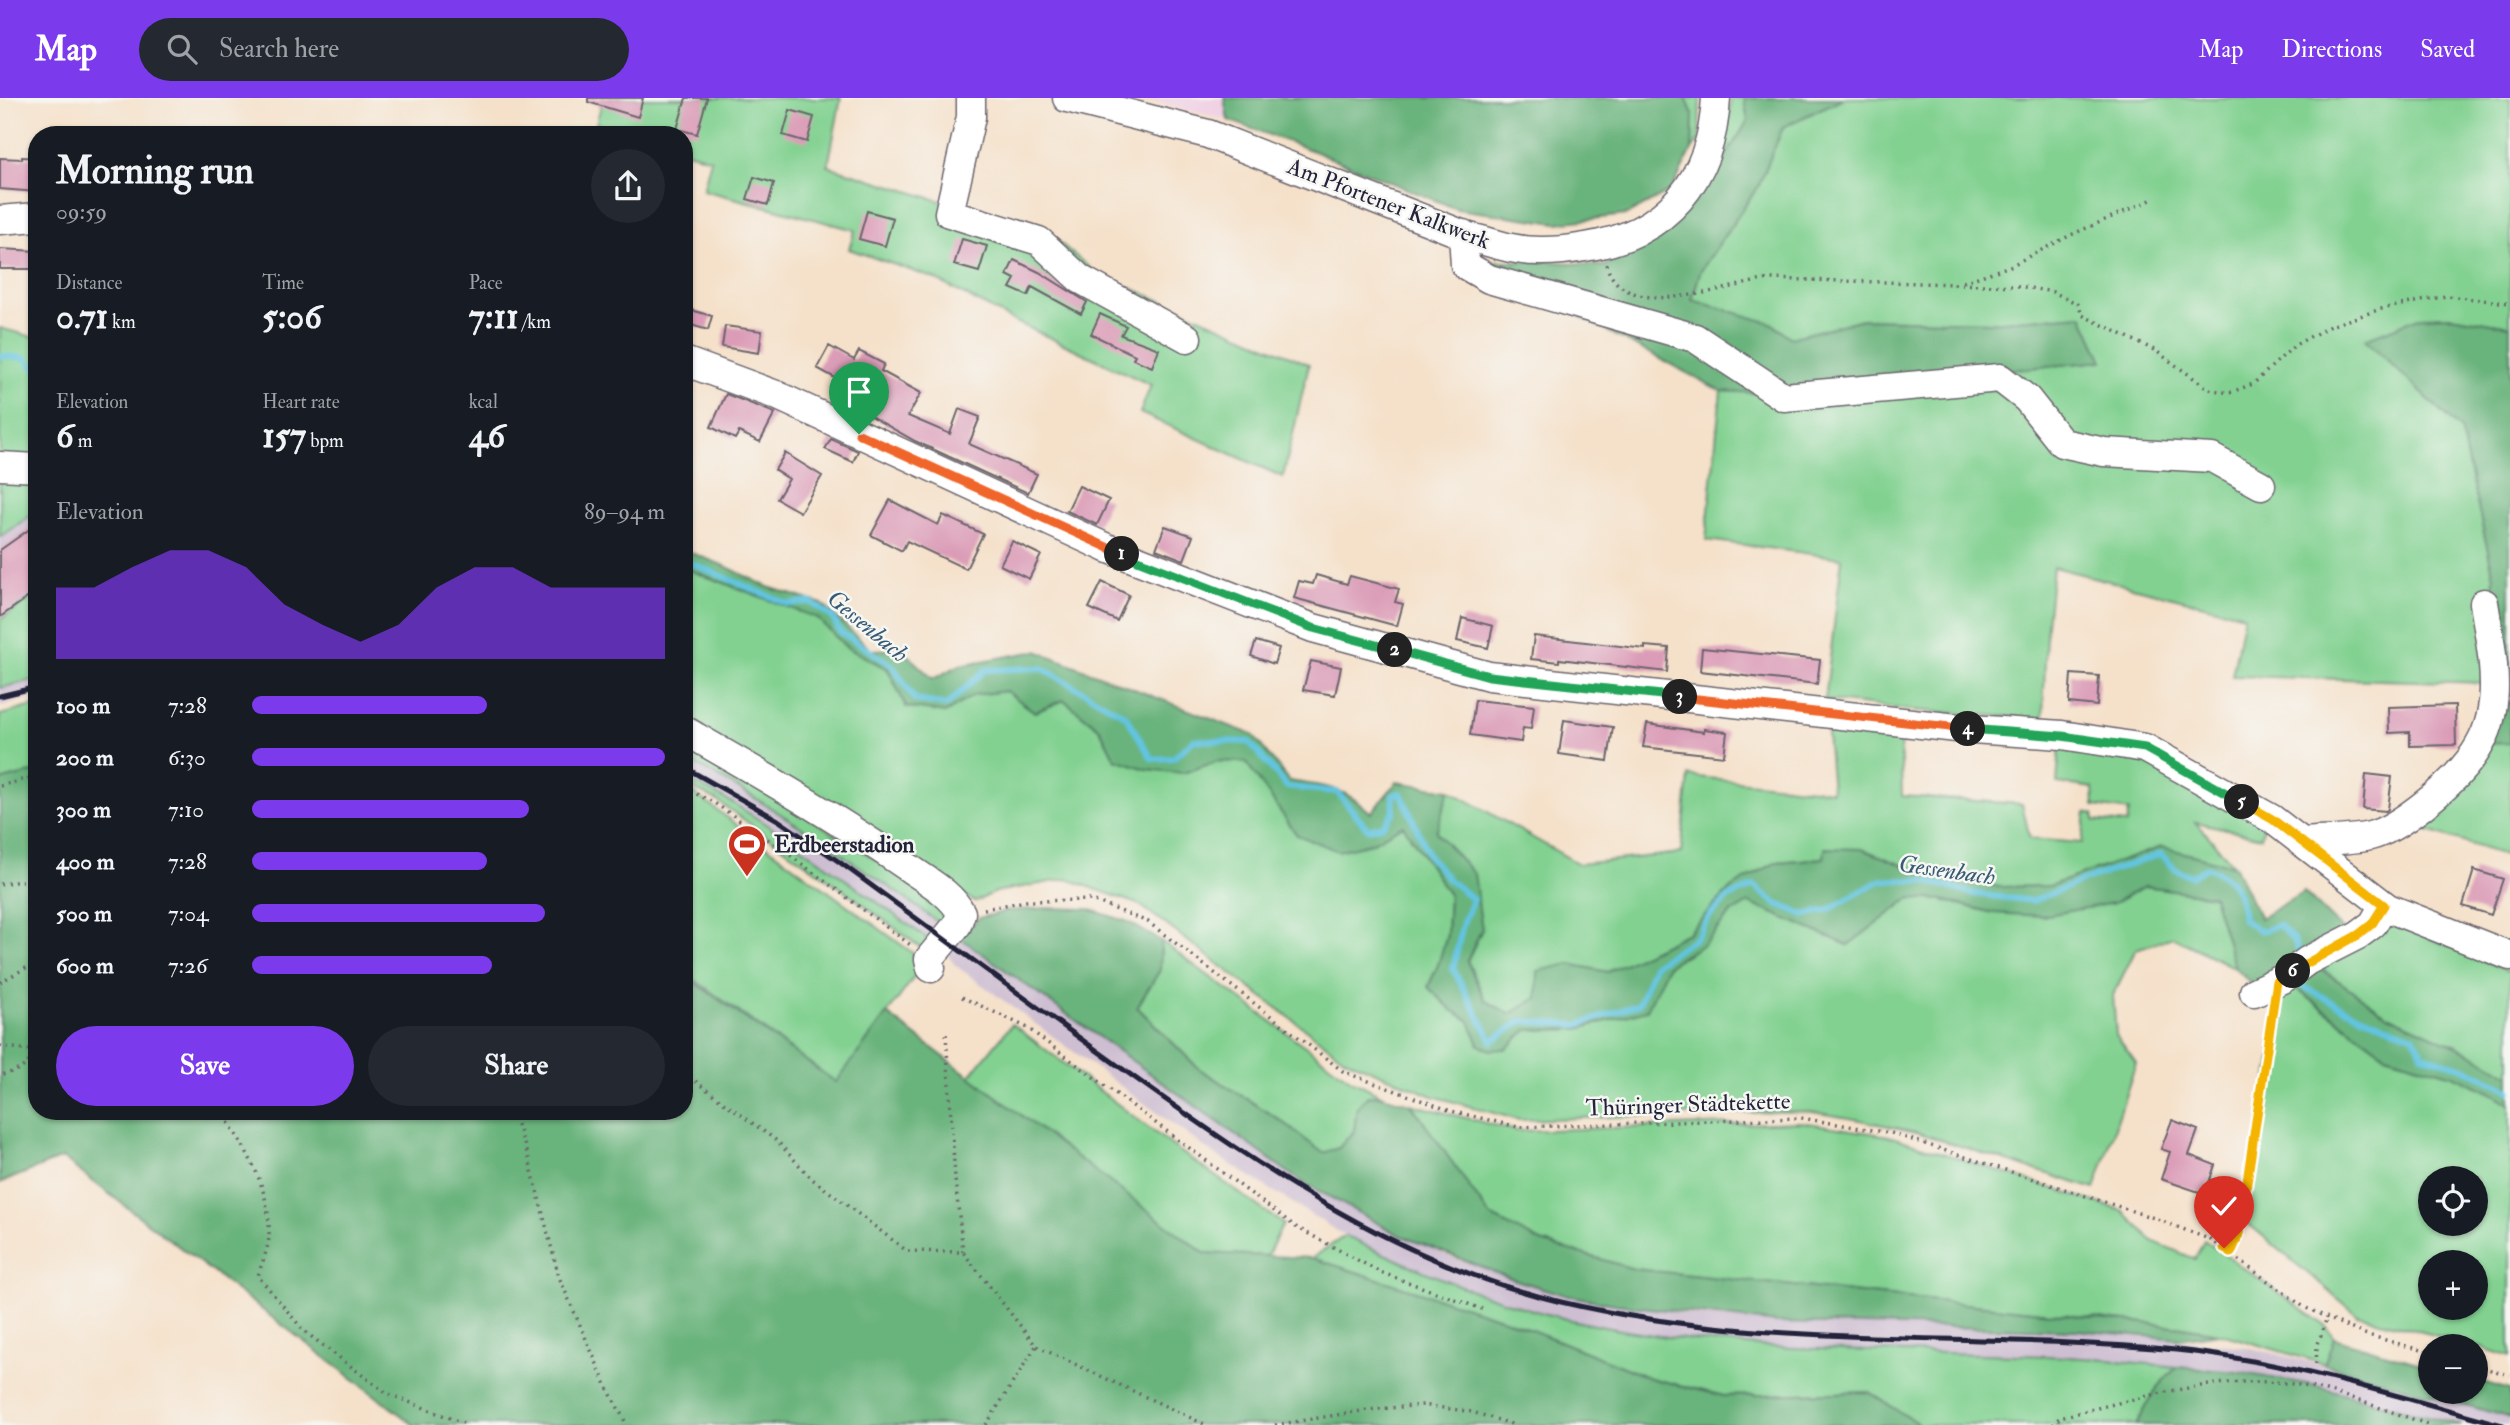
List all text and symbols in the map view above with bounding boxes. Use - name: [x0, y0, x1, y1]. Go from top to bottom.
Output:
- search box: [139, 18, 629, 81]
- text: Map: [35, 29, 97, 70]
- icon: search: [163, 30, 201, 68]
- text: Search here: [219, 33, 339, 65]
- text: Map: [2198, 34, 2243, 65]
- text: Directions: [2281, 34, 2382, 65]
- text: Saved: [2420, 34, 2475, 65]
- text: Morning run: [56, 147, 254, 195]
- button: share: [591, 149, 665, 223]
- street label: Am Pfortener Kalkwerk: [1282, 151, 1494, 256]
- text: 09:59: [56, 197, 107, 226]
- text: Distance: [56, 271, 122, 295]
- text: Time: [262, 271, 304, 295]
- text: Pace: [469, 271, 503, 295]
- text: 0.71: [56, 295, 108, 339]
- text: 5:06: [262, 295, 322, 339]
- text: 7:11: [469, 295, 518, 339]
- text: km: [108, 310, 136, 334]
- text: /km: [518, 310, 551, 334]
- pin: [829, 362, 889, 434]
- icon: arrive: [840, 373, 878, 411]
- text: Elevation: [56, 390, 128, 414]
- text: Heart rate: [262, 390, 340, 414]
- text: kcal: [469, 390, 498, 414]
- text: 6: [56, 414, 74, 458]
- text: 157: [262, 414, 306, 458]
- text: 46: [469, 414, 505, 458]
- text: m: [74, 429, 92, 453]
- text: bpm: [306, 429, 344, 453]
- text: Elevation: [56, 497, 144, 526]
- text: 89–94 m: [584, 497, 665, 526]
- pin: 1: [1104, 536, 1140, 572]
- text: 1: [1118, 541, 1125, 565]
- water label: Gessenbach: [820, 583, 915, 670]
- pin: 2: [1378, 632, 1412, 668]
- text: 2: [1390, 637, 1399, 661]
- pin: 3: [1662, 680, 1698, 714]
- text: 3: [1676, 684, 1683, 708]
- text: 100 m: [56, 691, 110, 720]
- text: 7:28: [168, 691, 207, 720]
- pin: 4: [1951, 712, 1986, 746]
- text: 4: [1962, 716, 1973, 740]
- text: 200 m: [56, 743, 114, 772]
- text: 6:30: [168, 743, 206, 772]
- pin: 5: [2224, 784, 2260, 820]
- text: 5: [2237, 789, 2246, 813]
- text: 300 m: [56, 795, 111, 824]
- text: 7:10: [168, 795, 204, 824]
- sports icon: Erdbeerstadion: [726, 823, 768, 878]
- place label: Erdbeerstadion: [774, 830, 915, 859]
- text: 400 m: [56, 847, 115, 876]
- text: 7:28: [168, 847, 207, 876]
- water label: Gessenbach: [1897, 848, 1997, 893]
- text: 500 m: [56, 899, 112, 928]
- text: 7:04: [168, 899, 208, 928]
- text: 600 m: [56, 951, 114, 980]
- text: 7:26: [168, 951, 208, 980]
- pin: 6: [2276, 954, 2310, 988]
- text: 6: [2288, 958, 2297, 982]
- button: Save: [56, 1026, 354, 1106]
- button: Share: [368, 1026, 665, 1106]
- street label: Thüringer Städtekette: [1585, 1086, 1791, 1123]
- map controls: [2418, 1166, 2488, 1404]
- button: locate: [2418, 1166, 2488, 1236]
- pin: [2194, 1176, 2254, 1248]
- icon: check: [2205, 1187, 2243, 1225]
- button: +: [2418, 1250, 2488, 1320]
- button: −: [2418, 1334, 2488, 1404]

